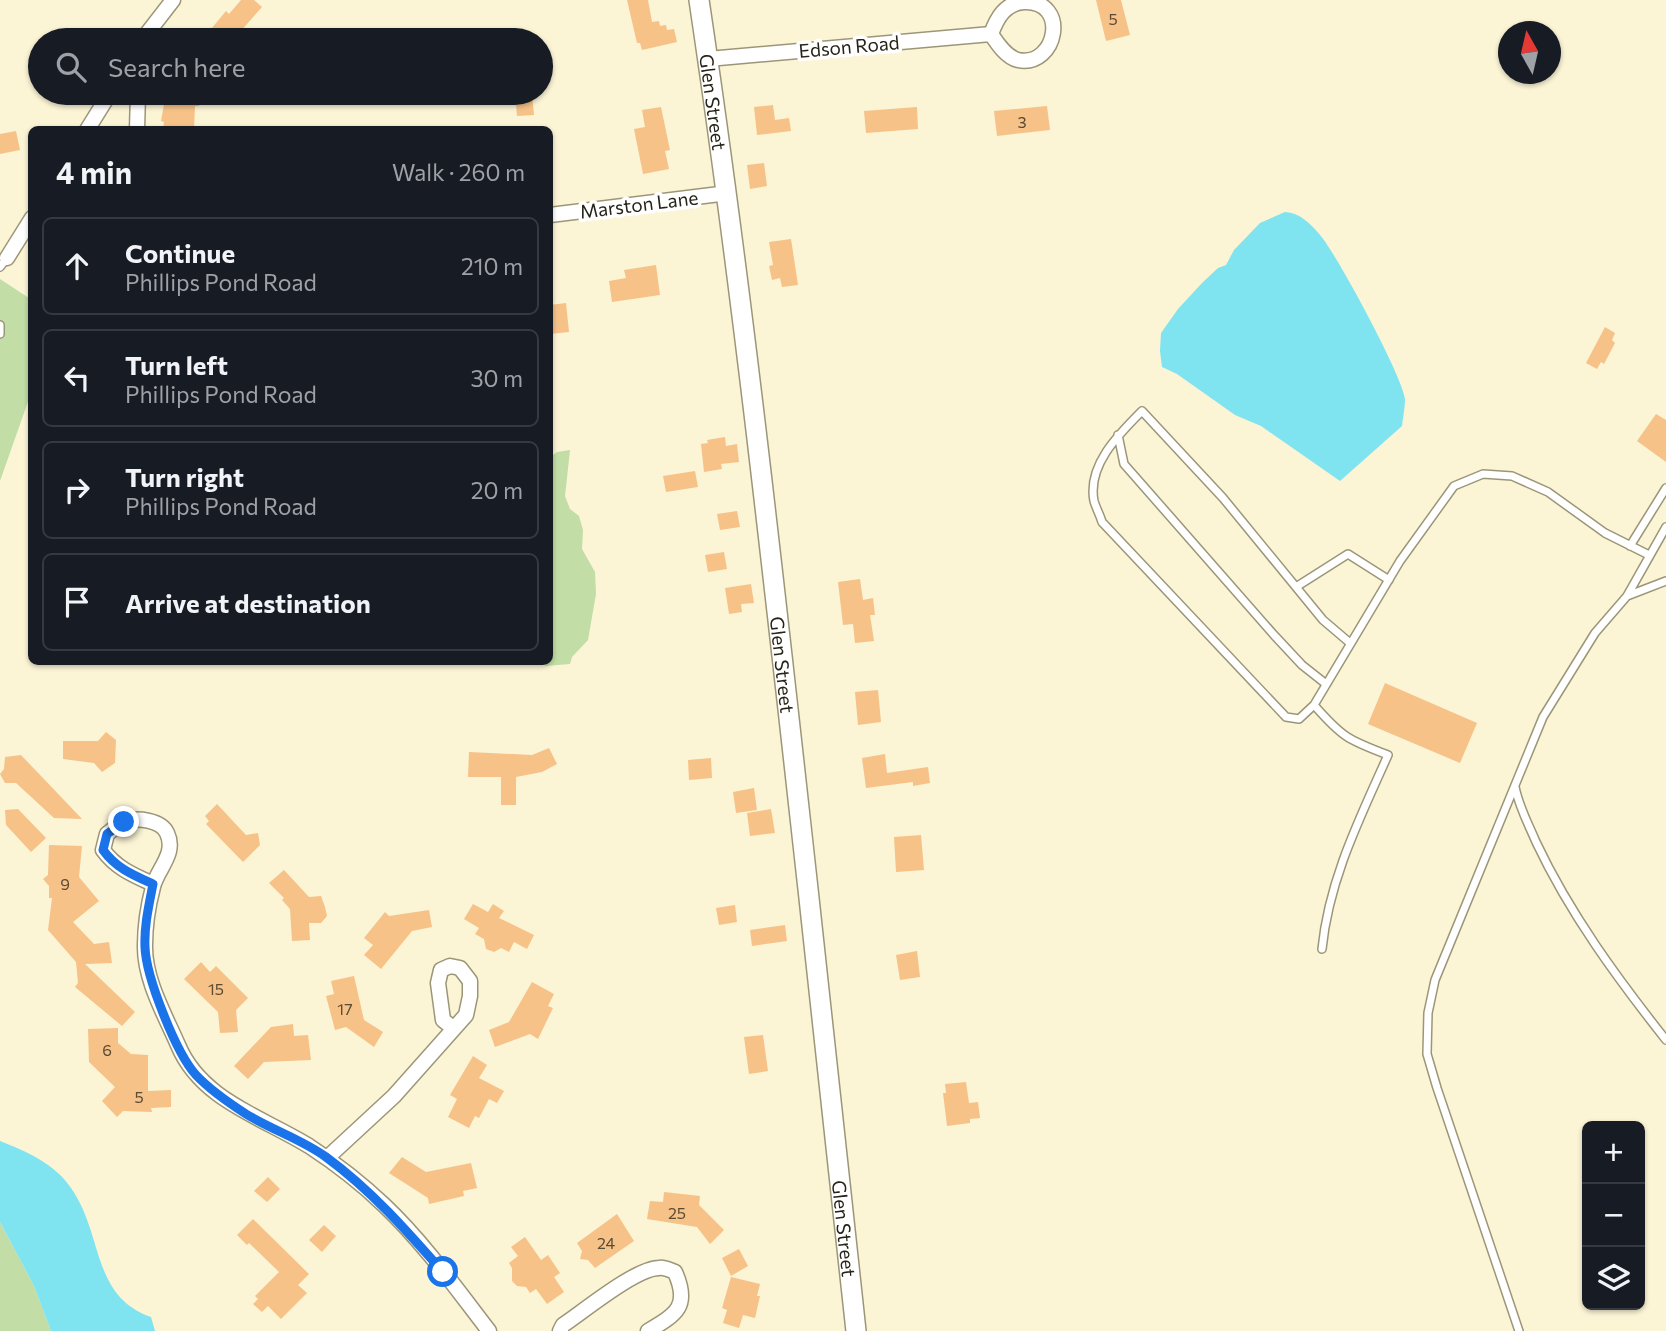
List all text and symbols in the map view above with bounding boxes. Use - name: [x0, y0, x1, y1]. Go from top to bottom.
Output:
- house number: 5: [1108, 9, 1118, 28]
- north arrow: [1498, 21, 1561, 84]
- search box: [28, 28, 553, 105]
- street label: Edson Road: [798, 30, 900, 62]
- icon: search: [52, 48, 90, 86]
- text: Search here: [108, 51, 246, 82]
- street label: Glen Street: [696, 52, 732, 152]
- house number: 3: [1017, 112, 1027, 131]
- text: 4 min: [56, 153, 132, 190]
- text: Walk · 260 m: [392, 158, 525, 186]
- street label: Marston Lane: [579, 185, 699, 223]
- text: Continue: [125, 237, 235, 268]
- icon: ahead: [58, 247, 96, 285]
- text: 210 m: [461, 252, 523, 280]
- text: Phillips Pond Road: [125, 268, 317, 296]
- text: Turn left: [125, 349, 228, 380]
- icon: left: [58, 359, 96, 397]
- text: 30 m: [470, 364, 523, 392]
- text: Phillips Pond Road: [125, 380, 317, 408]
- text: Turn right: [125, 461, 244, 492]
- icon: right: [58, 471, 96, 509]
- text: 20 m: [471, 476, 523, 504]
- text: Phillips Pond Road: [125, 492, 317, 520]
- icon: arrive: [58, 583, 96, 621]
- text: Arrive at destination: [125, 587, 371, 618]
- street label: Glen Street: [766, 615, 800, 714]
- route end: [108, 806, 139, 837]
- house number: 9: [60, 874, 70, 893]
- house number: 15: [208, 979, 224, 998]
- house number: 17: [337, 999, 353, 1018]
- house number: 6: [102, 1040, 112, 1059]
- house number: 5: [134, 1087, 144, 1106]
- map controls: [1582, 1121, 1645, 1310]
- button: +: [1582, 1121, 1645, 1184]
- street label: Glen Street: [828, 1179, 862, 1278]
- button: −: [1582, 1184, 1645, 1247]
- house number: 25: [668, 1203, 686, 1222]
- house number: 24: [597, 1233, 615, 1252]
- button: layers: [1582, 1247, 1645, 1310]
- route start: [427, 1256, 458, 1287]

